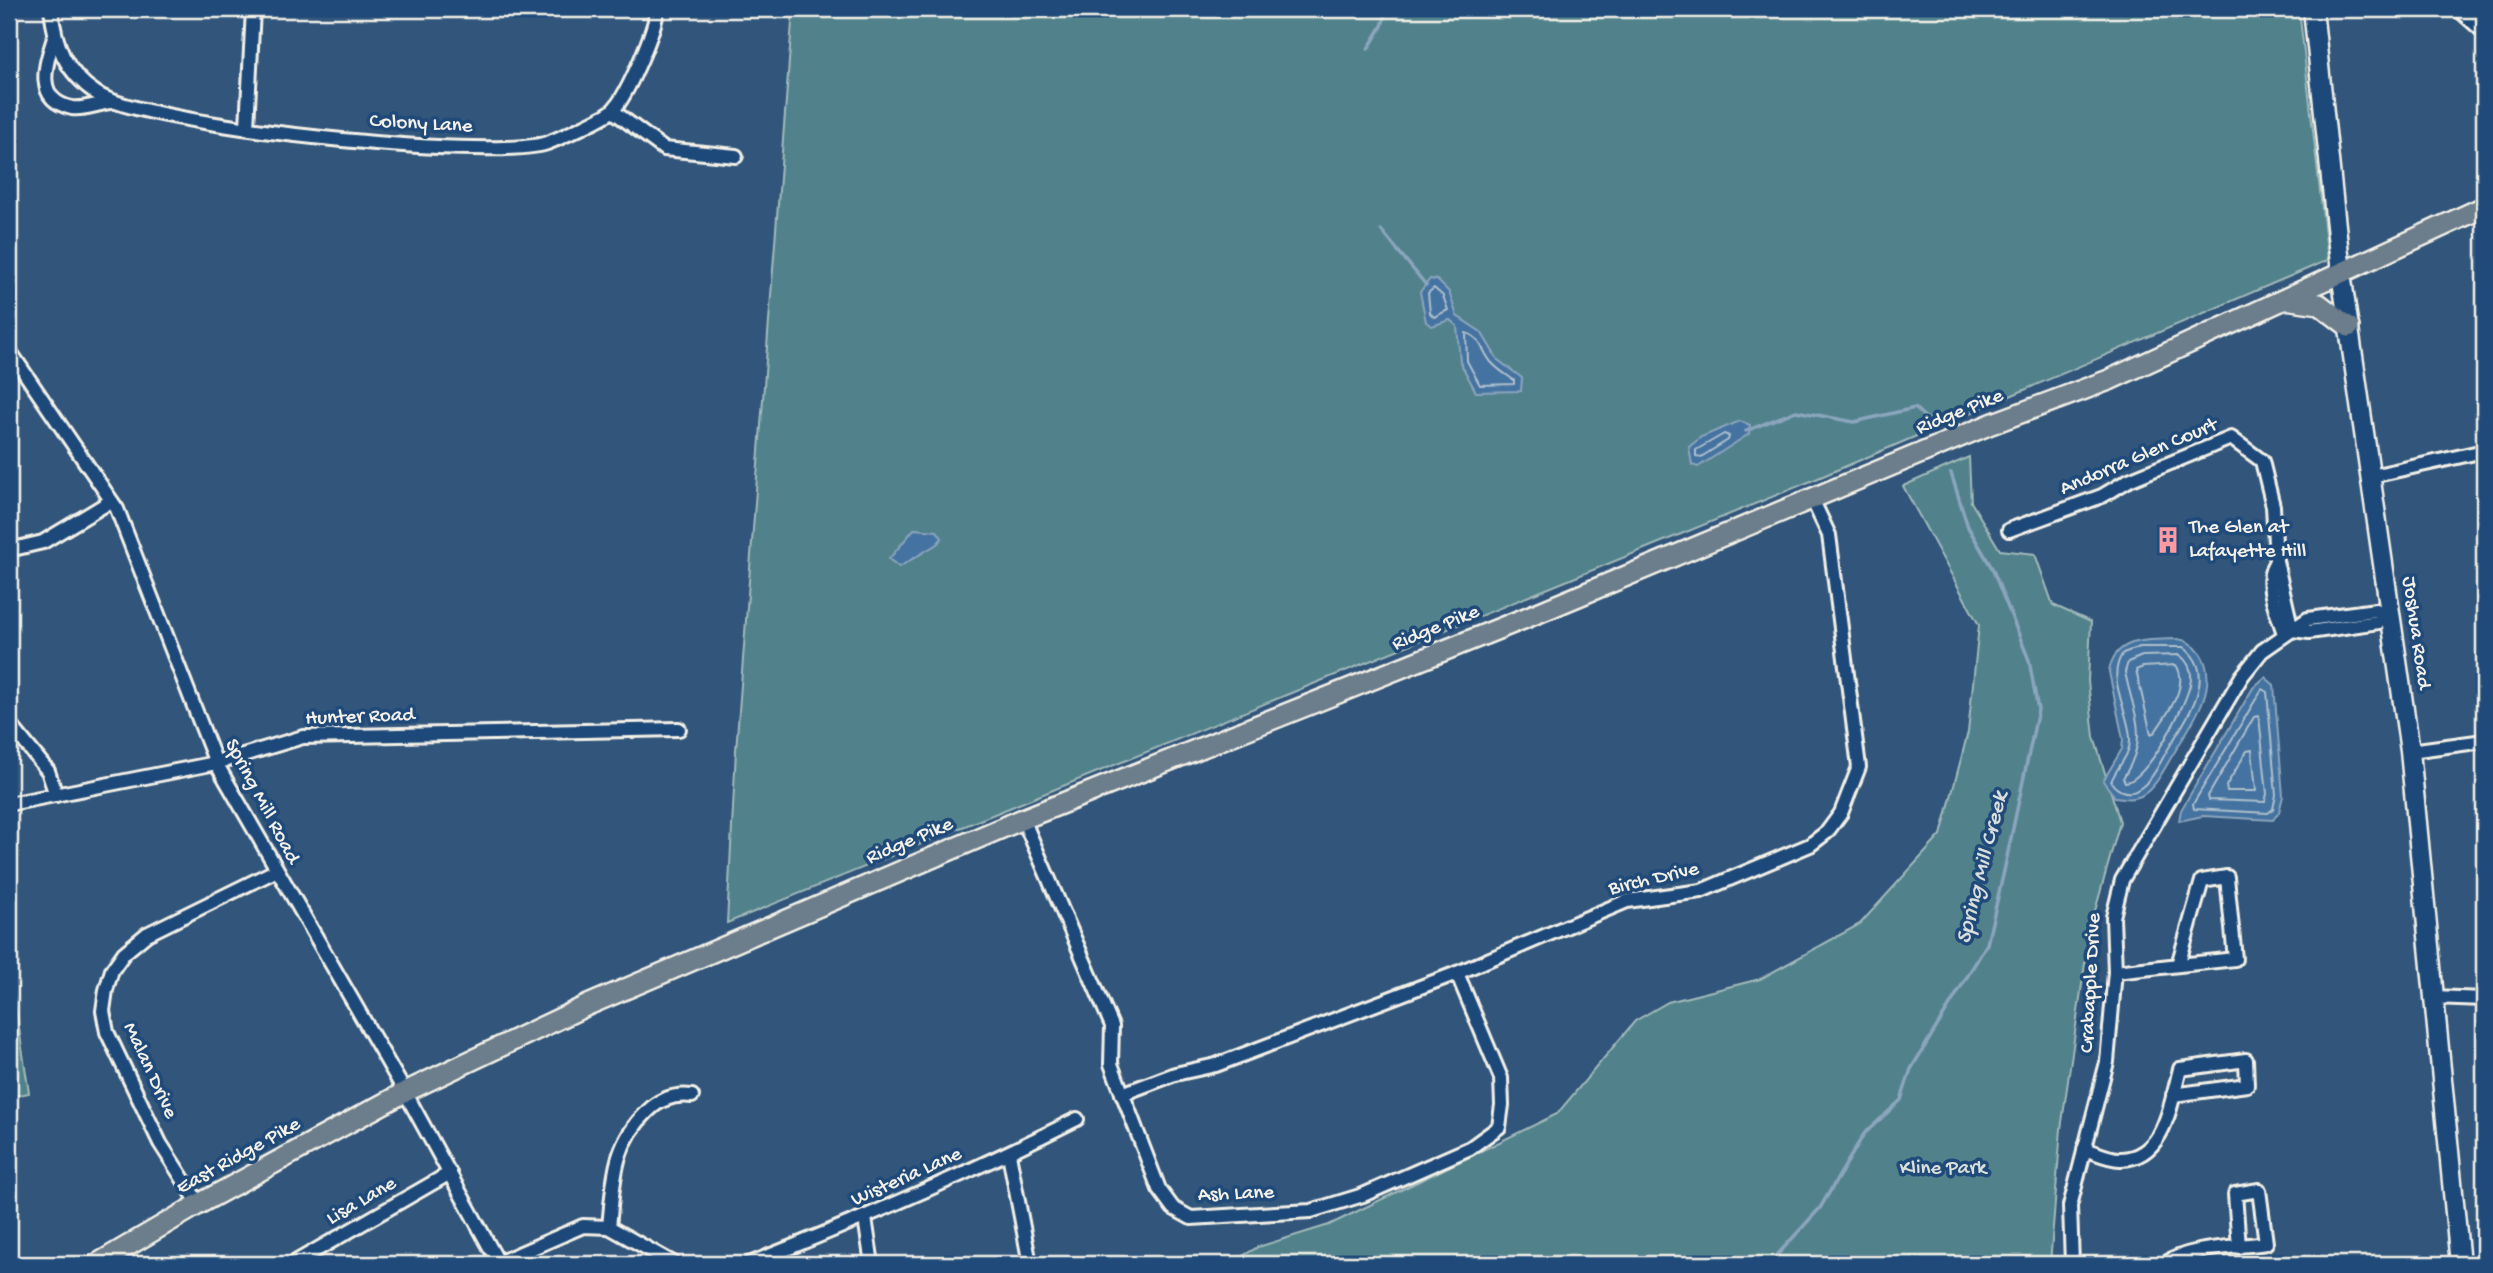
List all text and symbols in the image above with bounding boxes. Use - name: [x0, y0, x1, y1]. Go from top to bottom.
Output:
- street label: Colony Lane: [369, 110, 474, 140]
- street label: Ridge Pike: [1913, 384, 2008, 442]
- street label: Andorra Glen Court: [2056, 413, 2224, 502]
- place label: The Glen at Lafayette Hill: [2188, 516, 2306, 565]
- building icon: The Glen at Lafayette Hill: [2153, 525, 2183, 555]
- street label: Joshua Road: [2395, 575, 2436, 693]
- street label: Ridge Pike: [1389, 600, 1484, 658]
- street label: Hunter Road: [305, 704, 417, 732]
- street label: Spring Mill Road: [218, 735, 305, 870]
- water label: Spring Mill Creek: [1951, 787, 2016, 947]
- street label: Ridge Pike: [863, 812, 958, 871]
- street label: Birch Drive: [1605, 857, 1703, 903]
- street label: Crabapple Drive: [2076, 911, 2108, 1054]
- street label: Malan Drive: [116, 1019, 183, 1124]
- street label: East Ridge Pike: [173, 1112, 306, 1201]
- street label: Wisteria Lane: [848, 1142, 967, 1213]
- park label: Kline Park: [1900, 1157, 1989, 1182]
- street label: Lisa Lane: [323, 1171, 402, 1232]
- street label: Ash Lane: [1197, 1181, 1276, 1209]

